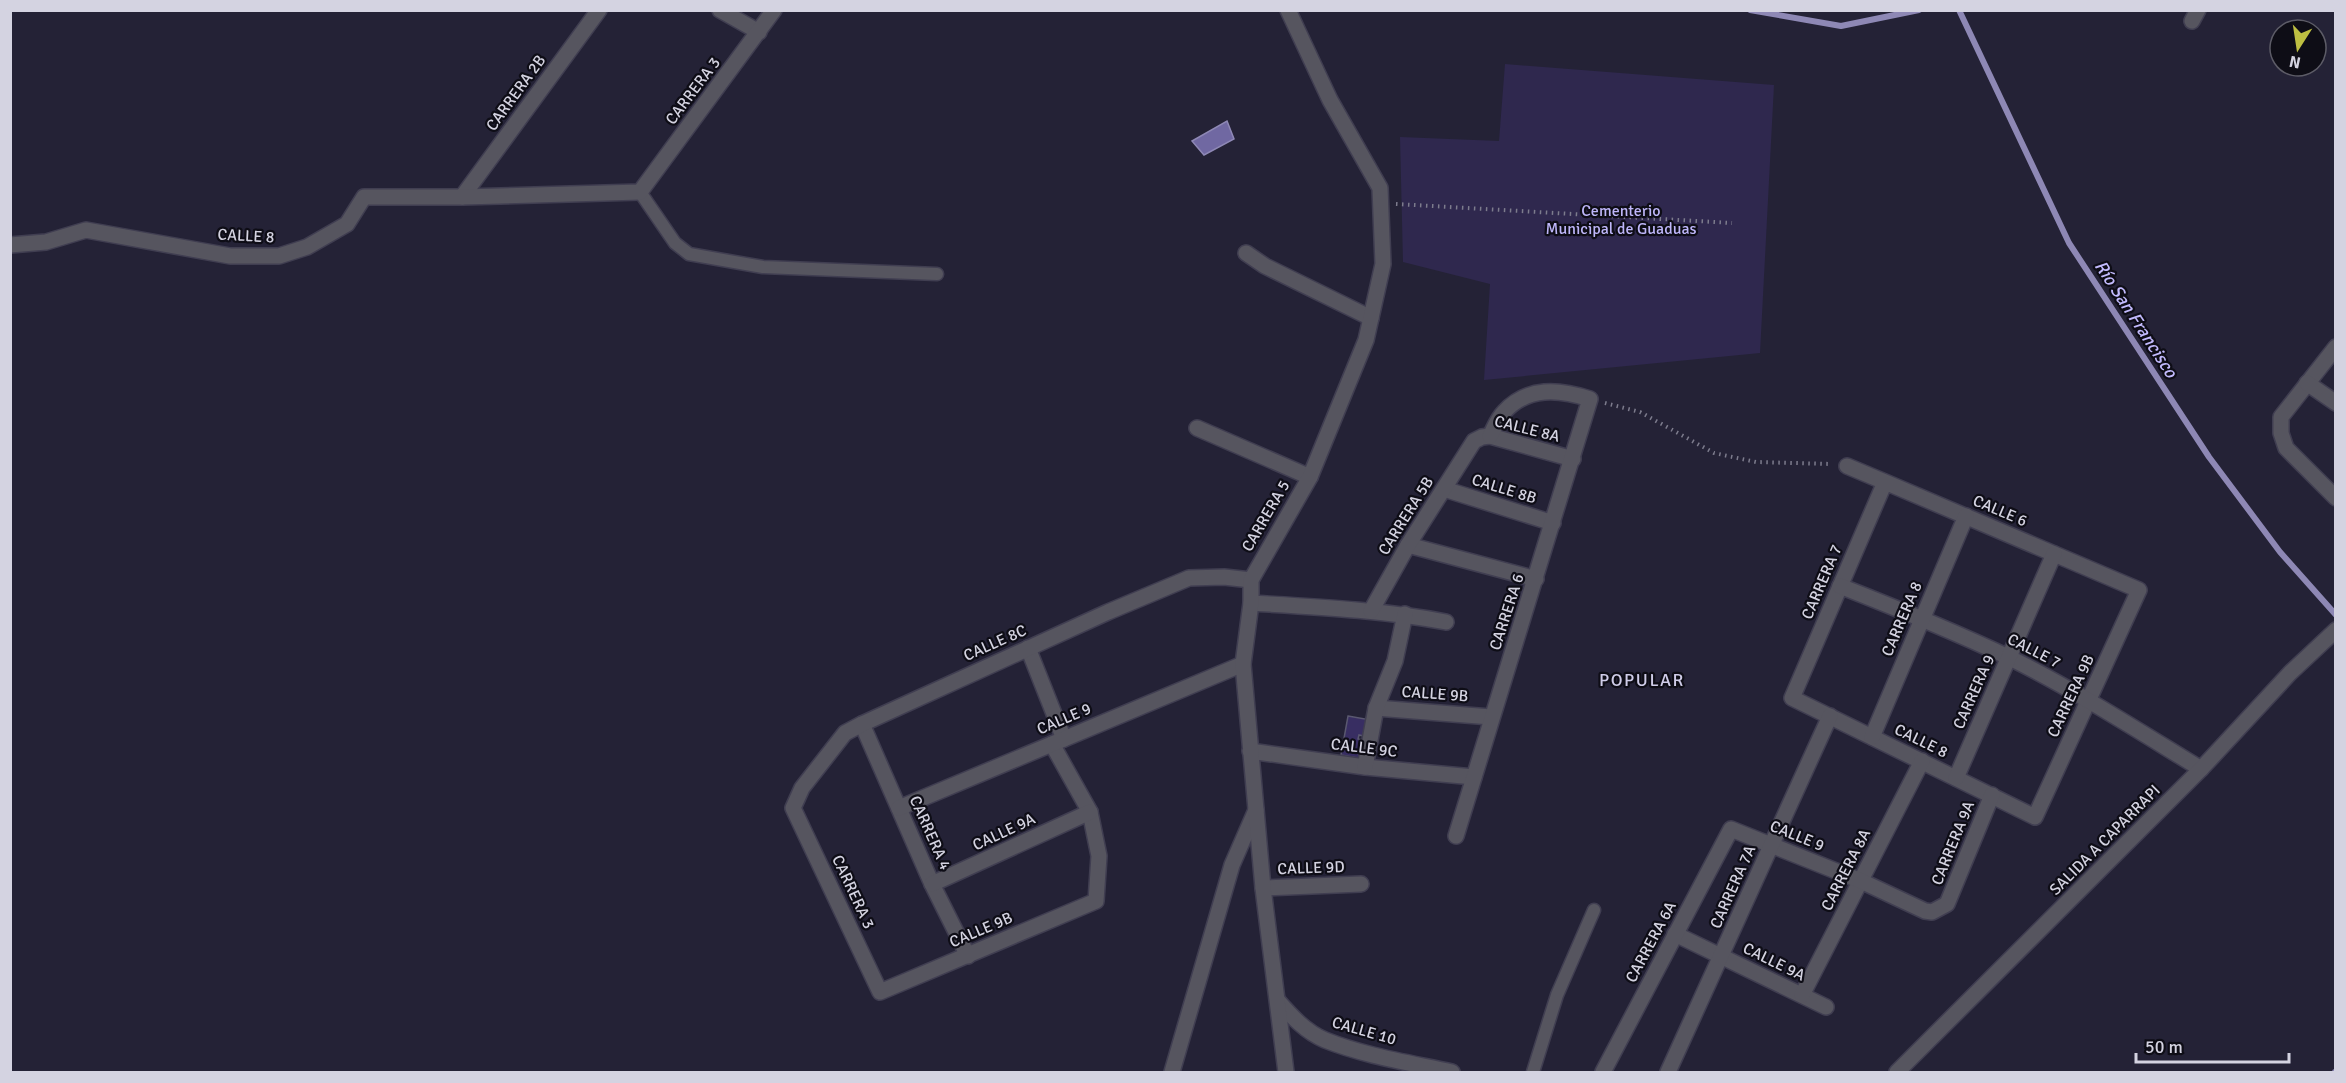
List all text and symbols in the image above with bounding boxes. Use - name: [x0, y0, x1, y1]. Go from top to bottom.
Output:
- north arrow: [2268, 18, 2328, 78]
- street label: CARRERA 2B: [482, 51, 550, 135]
- text: N: [2288, 51, 2303, 73]
- street label: CARRERA 3: [661, 53, 725, 129]
- park label: Cementerio Municipal de Guaduas: [1545, 201, 1697, 239]
- street label: CALLE 8: [217, 225, 275, 247]
- water label: Río San Francisco: [2090, 256, 2183, 383]
- street label: CALLE 8A: [1492, 411, 1562, 447]
- street label: CALLE 8B: [1469, 470, 1539, 508]
- street label: CARRERA 5B: [1374, 473, 1438, 559]
- street label: CARRERA 5: [1238, 477, 1294, 555]
- street label: CALLE 6: [1970, 491, 2030, 531]
- street label: CARRERA 7: [1797, 542, 1847, 622]
- street label: CARRERA 6: [1485, 571, 1529, 653]
- street label: CARRERA 8: [1877, 579, 1927, 659]
- street label: CALLE 8C: [960, 620, 1030, 666]
- street label: CALLE 7: [2004, 629, 2064, 673]
- street label: CARRERA 9B: [2043, 651, 2099, 741]
- street label: CARRERA 9: [1949, 652, 1999, 732]
- district label: POPULAR: [1599, 669, 1685, 691]
- street label: CALLE 9B: [1401, 682, 1469, 706]
- street label: CALLE 9: [1034, 699, 1094, 739]
- street label: CALLE 8: [1891, 720, 1951, 762]
- street label: CALLE 9C: [1330, 734, 1399, 762]
- street label: SALIDA A CAPARRAPI: [2045, 780, 2165, 900]
- street label: CARRERA 4: [905, 793, 955, 874]
- street label: CARRERA 9A: [1927, 798, 1979, 888]
- street label: CALLE 9A: [969, 809, 1039, 855]
- street label: CALLE 9: [1767, 816, 1827, 856]
- street label: CARRERA 8A: [1817, 826, 1875, 914]
- street label: CARRERA 7A: [1706, 842, 1760, 932]
- street label: CARRERA 3: [827, 852, 879, 932]
- street label: CALLE 9D: [1277, 857, 1345, 879]
- street label: CARRERA 6A: [1621, 898, 1681, 986]
- street label: CALLE 9B: [946, 908, 1016, 952]
- street label: CALLE 9A: [1740, 938, 1809, 986]
- street label: CALLE 10: [1330, 1012, 1398, 1050]
- scale bar: [2136, 1026, 2289, 1064]
- text: 50 m: [2145, 1036, 2183, 1058]

